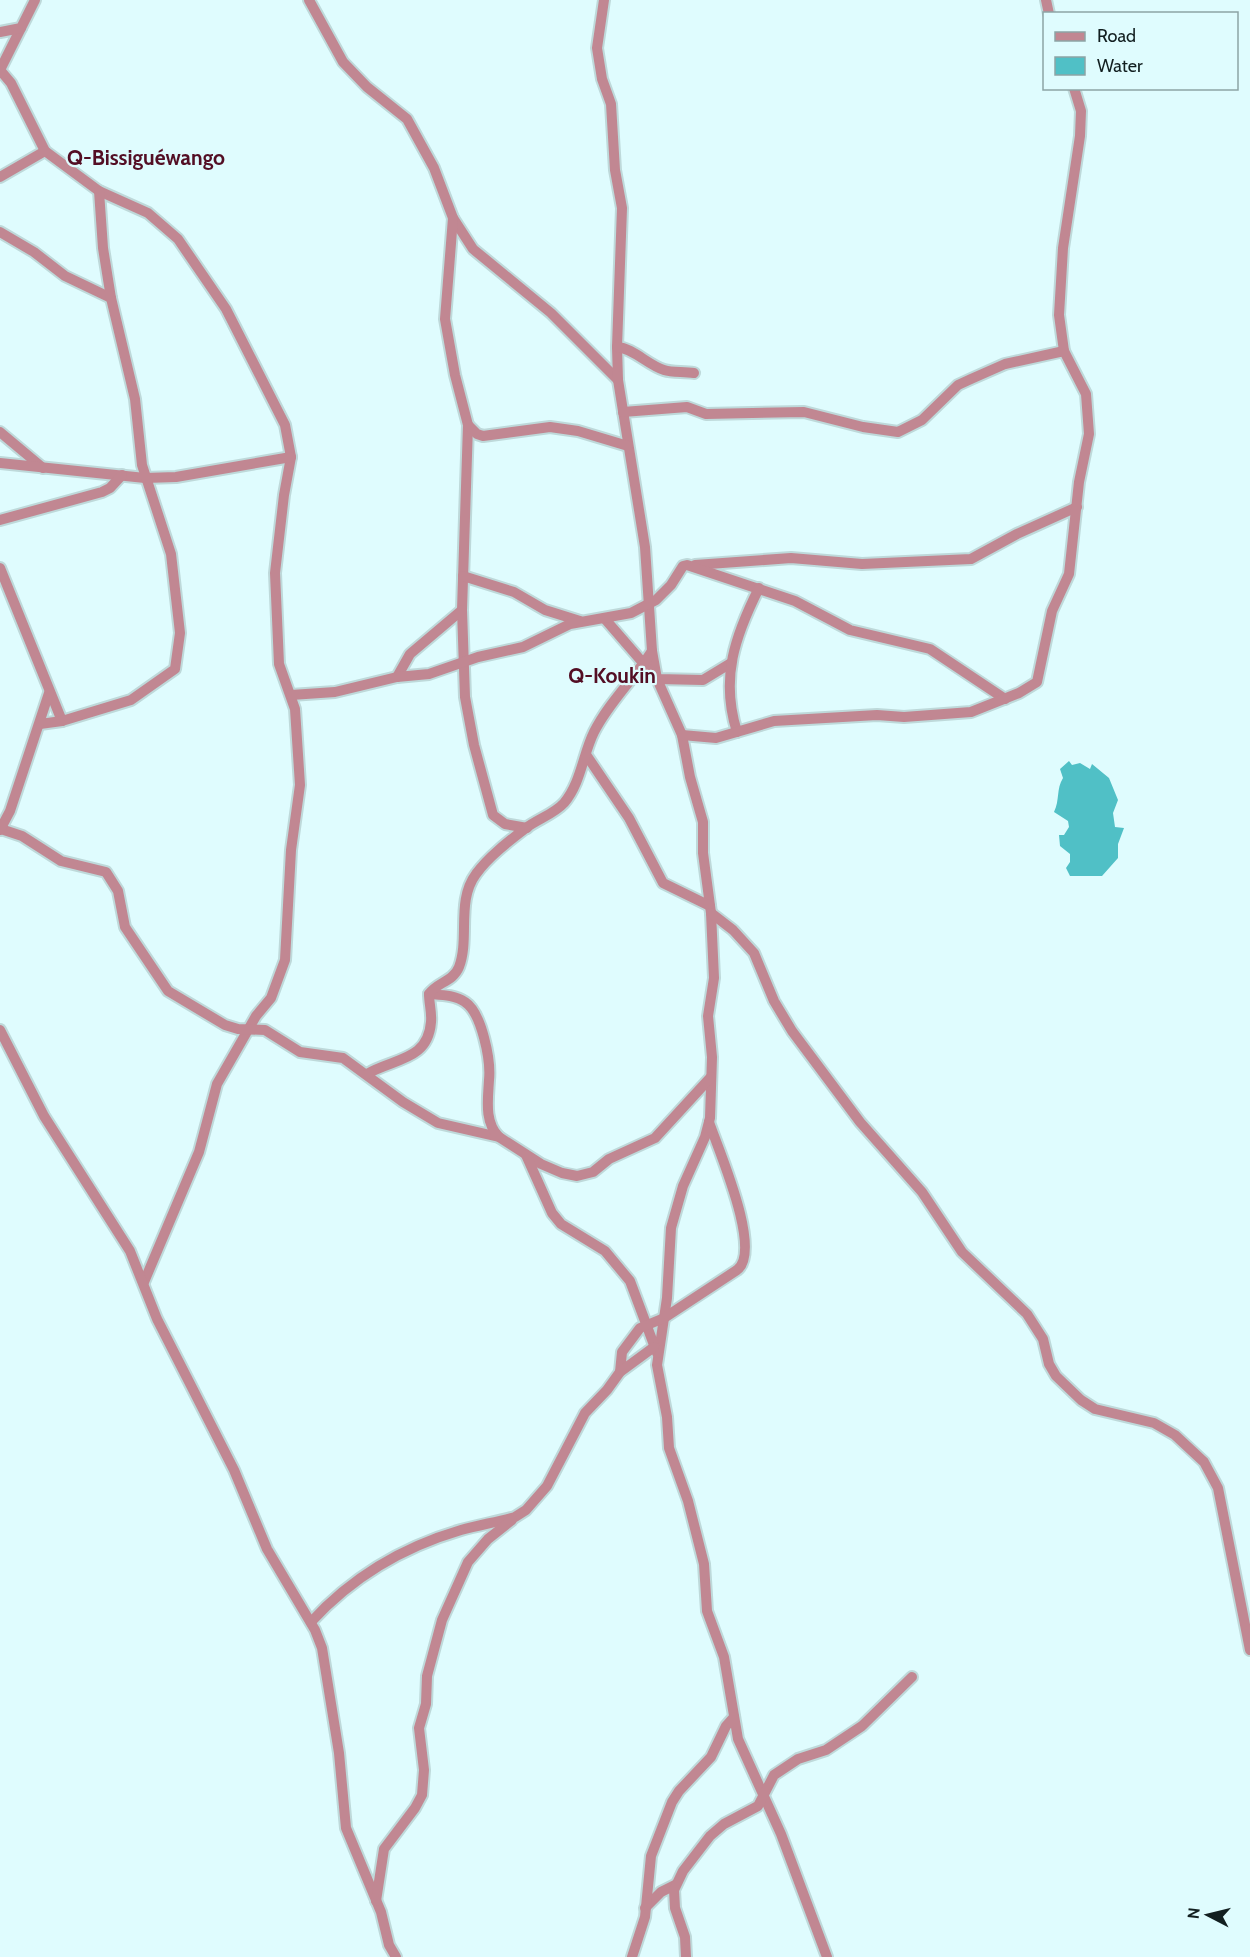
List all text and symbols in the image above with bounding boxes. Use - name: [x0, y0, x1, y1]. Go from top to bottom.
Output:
- legend: [1043, 12, 1238, 90]
- text: Road: [1097, 25, 1136, 47]
- text: Water: [1097, 55, 1143, 77]
- district label: Q-Bissiguéwango: [67, 145, 225, 170]
- district label: Q-Koukin: [568, 663, 656, 688]
- north arrow: [1178, 1885, 1238, 1945]
- text: N: [1183, 1906, 1204, 1920]

